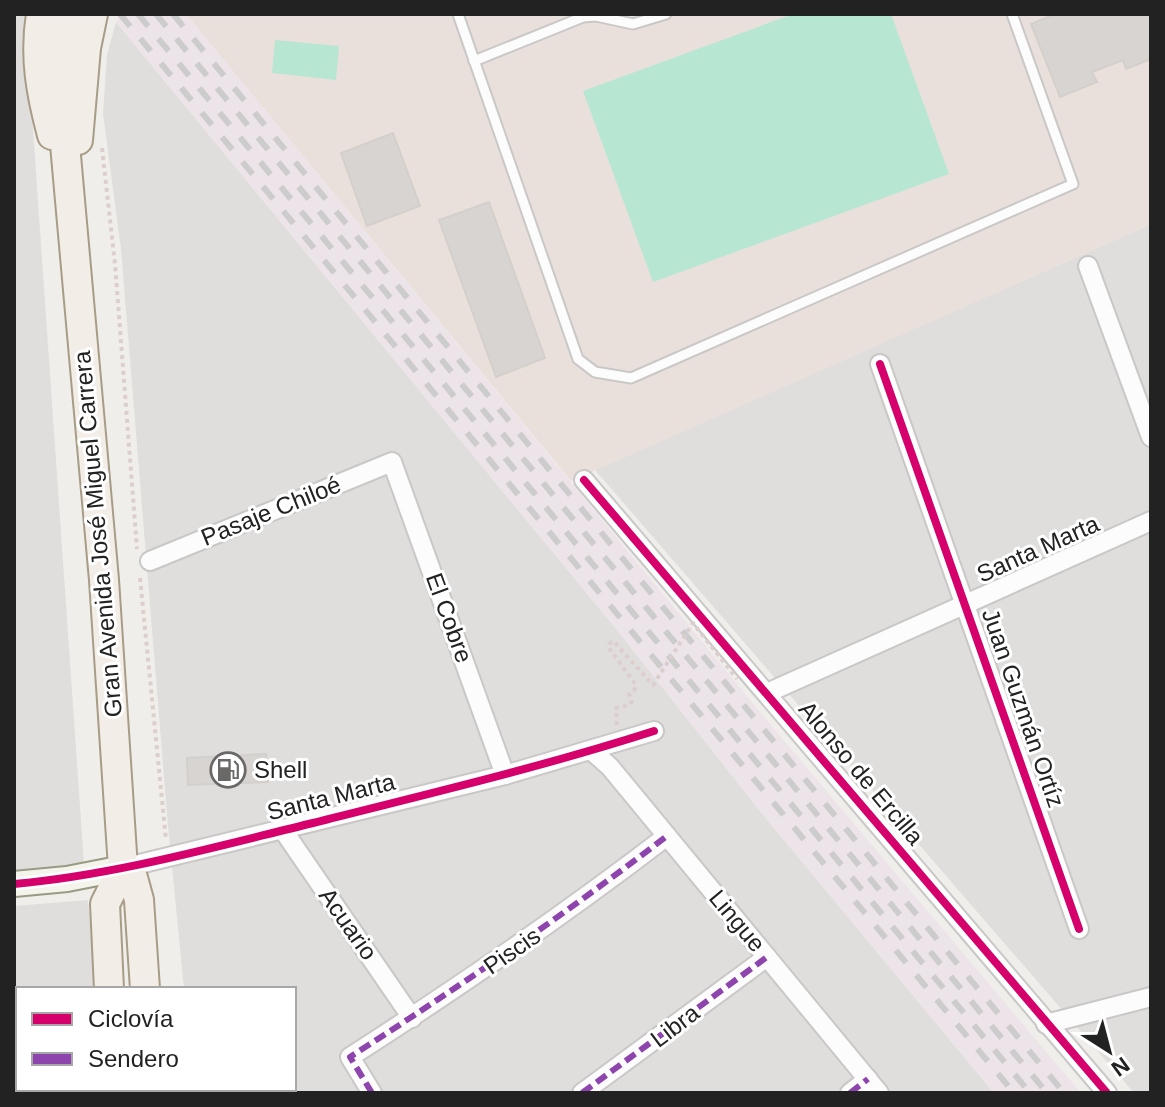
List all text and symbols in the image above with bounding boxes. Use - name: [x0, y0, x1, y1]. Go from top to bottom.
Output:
- street label: Gran Avenida José Miguel Carrera: [68, 349, 127, 718]
- street label: Pasaje Chiloé: [197, 470, 345, 551]
- street label: Santa Marta: [973, 509, 1104, 587]
- street label: El Cobre: [421, 569, 478, 666]
- street label: Juan Guzmán Ortíz: [977, 605, 1070, 811]
- street label: Alonso de Ercilla: [794, 696, 930, 850]
- fuel station icon: Shell: [209, 751, 247, 789]
- place label: Shell: [254, 756, 307, 783]
- street label: Santa Marta: [264, 767, 398, 825]
- street label: Acuario: [314, 883, 383, 965]
- street label: Lingue: [704, 884, 771, 957]
- street label: Piscis: [478, 922, 545, 980]
- legend: [16, 987, 296, 1091]
- street label: Libra: [645, 998, 705, 1052]
- text: Ciclovía: [88, 1005, 174, 1032]
- north arrow: [1069, 1011, 1149, 1091]
- text: Sendero: [88, 1045, 179, 1072]
- text: N: [1107, 1052, 1134, 1082]

